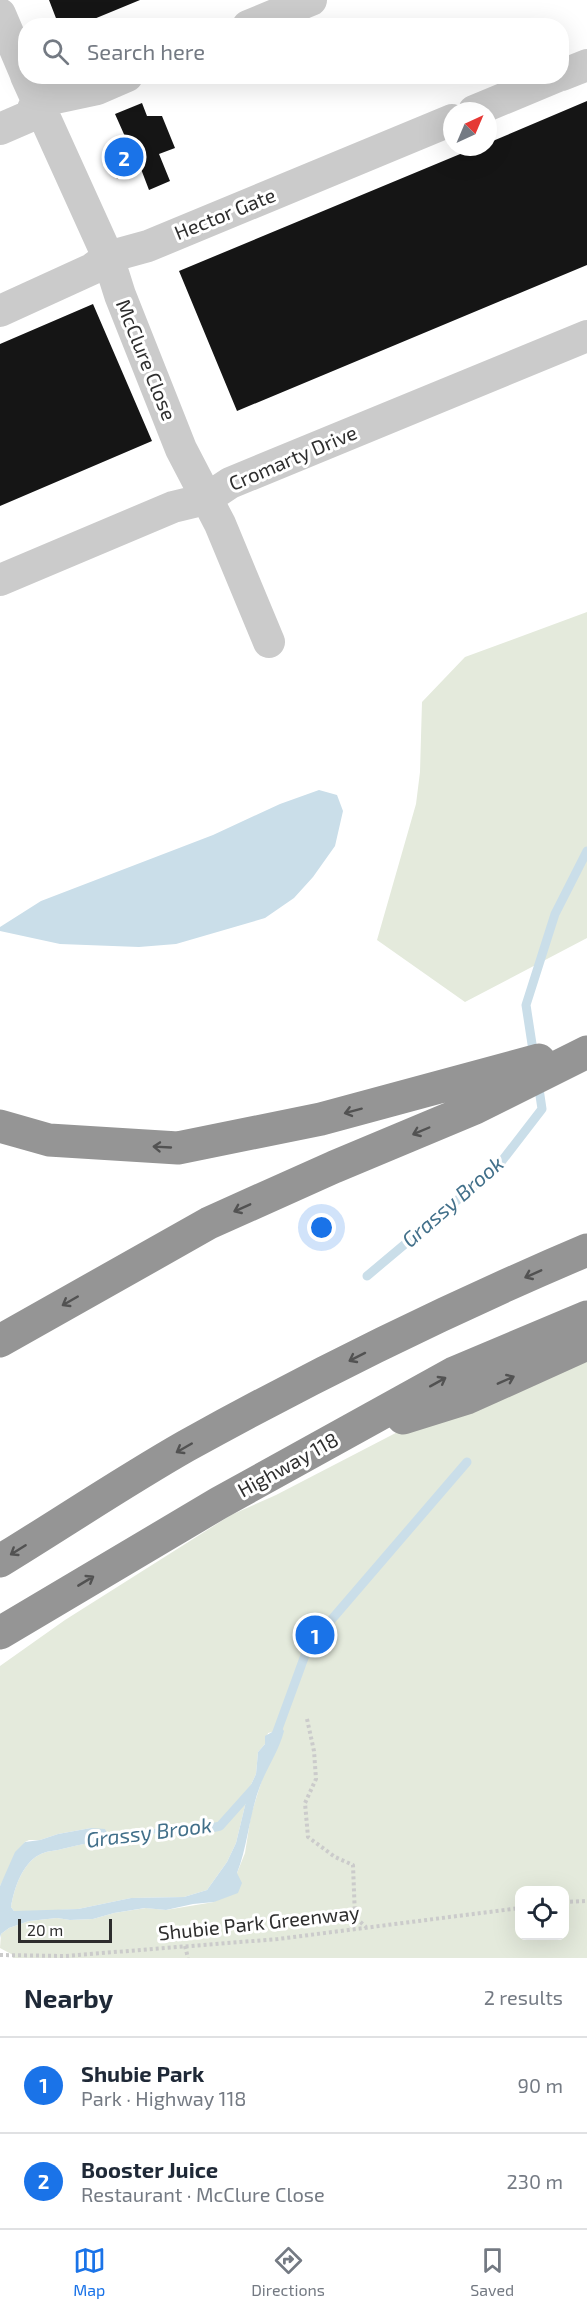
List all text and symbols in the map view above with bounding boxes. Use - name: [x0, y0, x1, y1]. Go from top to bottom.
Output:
- search box: [18, 18, 569, 84]
- icon: search: [39, 35, 72, 68]
- text: Search here: [87, 38, 205, 64]
- north arrow: [443, 102, 497, 156]
- pin: 2: [104, 134, 144, 180]
- street label: Hector Gate: [171, 182, 279, 244]
- street label: McClure Close: [112, 296, 182, 424]
- street label: Cromarty Drive: [225, 419, 360, 495]
- one-way arrow: [344, 1105, 363, 1117]
- one-way arrow: [412, 1126, 431, 1137]
- one-way arrow: [153, 1141, 173, 1152]
- water label: Grassy Brook: [396, 1150, 509, 1252]
- one-way arrow: [234, 1203, 252, 1215]
- your location: [307, 1213, 336, 1242]
- one-way arrow: [525, 1268, 543, 1280]
- one-way arrow: [62, 1295, 79, 1307]
- one-way arrow: [348, 1351, 366, 1363]
- one-way arrow: [497, 1374, 515, 1385]
- one-way arrow: [429, 1376, 447, 1387]
- street label: Highway 118: [233, 1427, 342, 1502]
- one-way arrow: [176, 1442, 193, 1454]
- one-way arrow: [10, 1544, 27, 1556]
- one-way arrow: [77, 1574, 94, 1586]
- pin: 1: [296, 1612, 334, 1658]
- water label: Grassy Brook: [85, 1811, 213, 1853]
- map controls: [515, 1886, 569, 1940]
- button: locate: [515, 1886, 569, 1940]
- street label: Shubie Park Greenway: [157, 1899, 361, 1945]
- scale bar: [18, 1916, 112, 1944]
- text: 20 m: [27, 1920, 63, 1939]
- text: Nearby: [24, 1982, 113, 2013]
- text: 2 results: [484, 1985, 563, 2009]
- text: Shubie Park: [81, 2060, 204, 2086]
- text: 1: [39, 2073, 48, 2097]
- text: 90 m: [518, 2073, 563, 2097]
- text: Park · Highway 118: [81, 2086, 247, 2110]
- text: Booster Juice: [81, 2156, 218, 2182]
- text: 2: [38, 2169, 49, 2193]
- text: 230 m: [507, 2169, 563, 2193]
- text: Restaurant · McClure Close: [81, 2182, 325, 2206]
- tab: Map: [73, 2244, 106, 2299]
- tab: Directions: [251, 2244, 325, 2299]
- tab: Saved: [470, 2244, 514, 2299]

